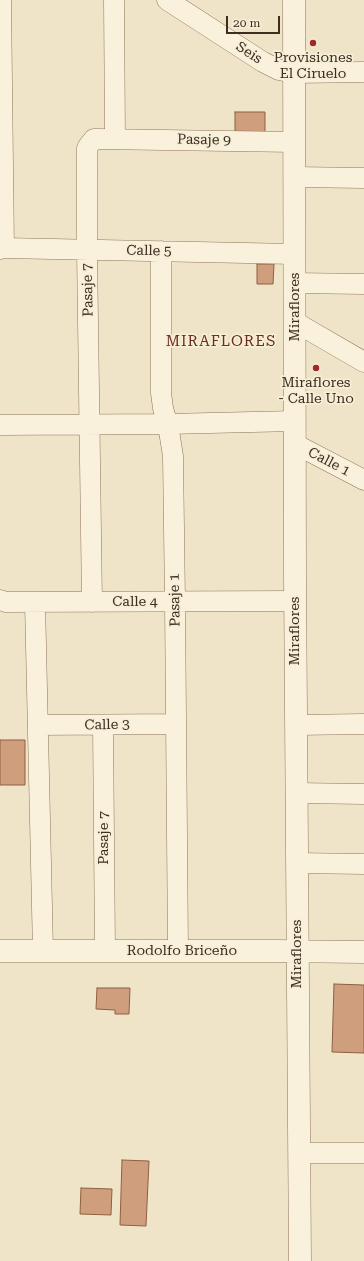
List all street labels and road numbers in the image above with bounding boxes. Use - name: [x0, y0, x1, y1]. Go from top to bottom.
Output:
- street label: Seis: [233, 38, 265, 68]
- street label: Pasaje 9: [177, 131, 231, 149]
- street label: Calle 5: [126, 242, 172, 260]
- street label: Pasaje 7: [79, 263, 97, 317]
- street label: Miraflores: [287, 273, 303, 341]
- street label: Calle 1: [305, 444, 353, 480]
- street label: Pasaje 1: [166, 573, 184, 627]
- street label: Calle 4: [112, 594, 158, 610]
- street label: Miraflores: [287, 597, 303, 665]
- street label: Calle 3: [84, 716, 130, 734]
- street label: Pasaje 7: [96, 811, 112, 865]
- street label: Miraflores: [289, 920, 305, 988]
- street label: Rodolfo Briceño: [127, 943, 237, 959]

